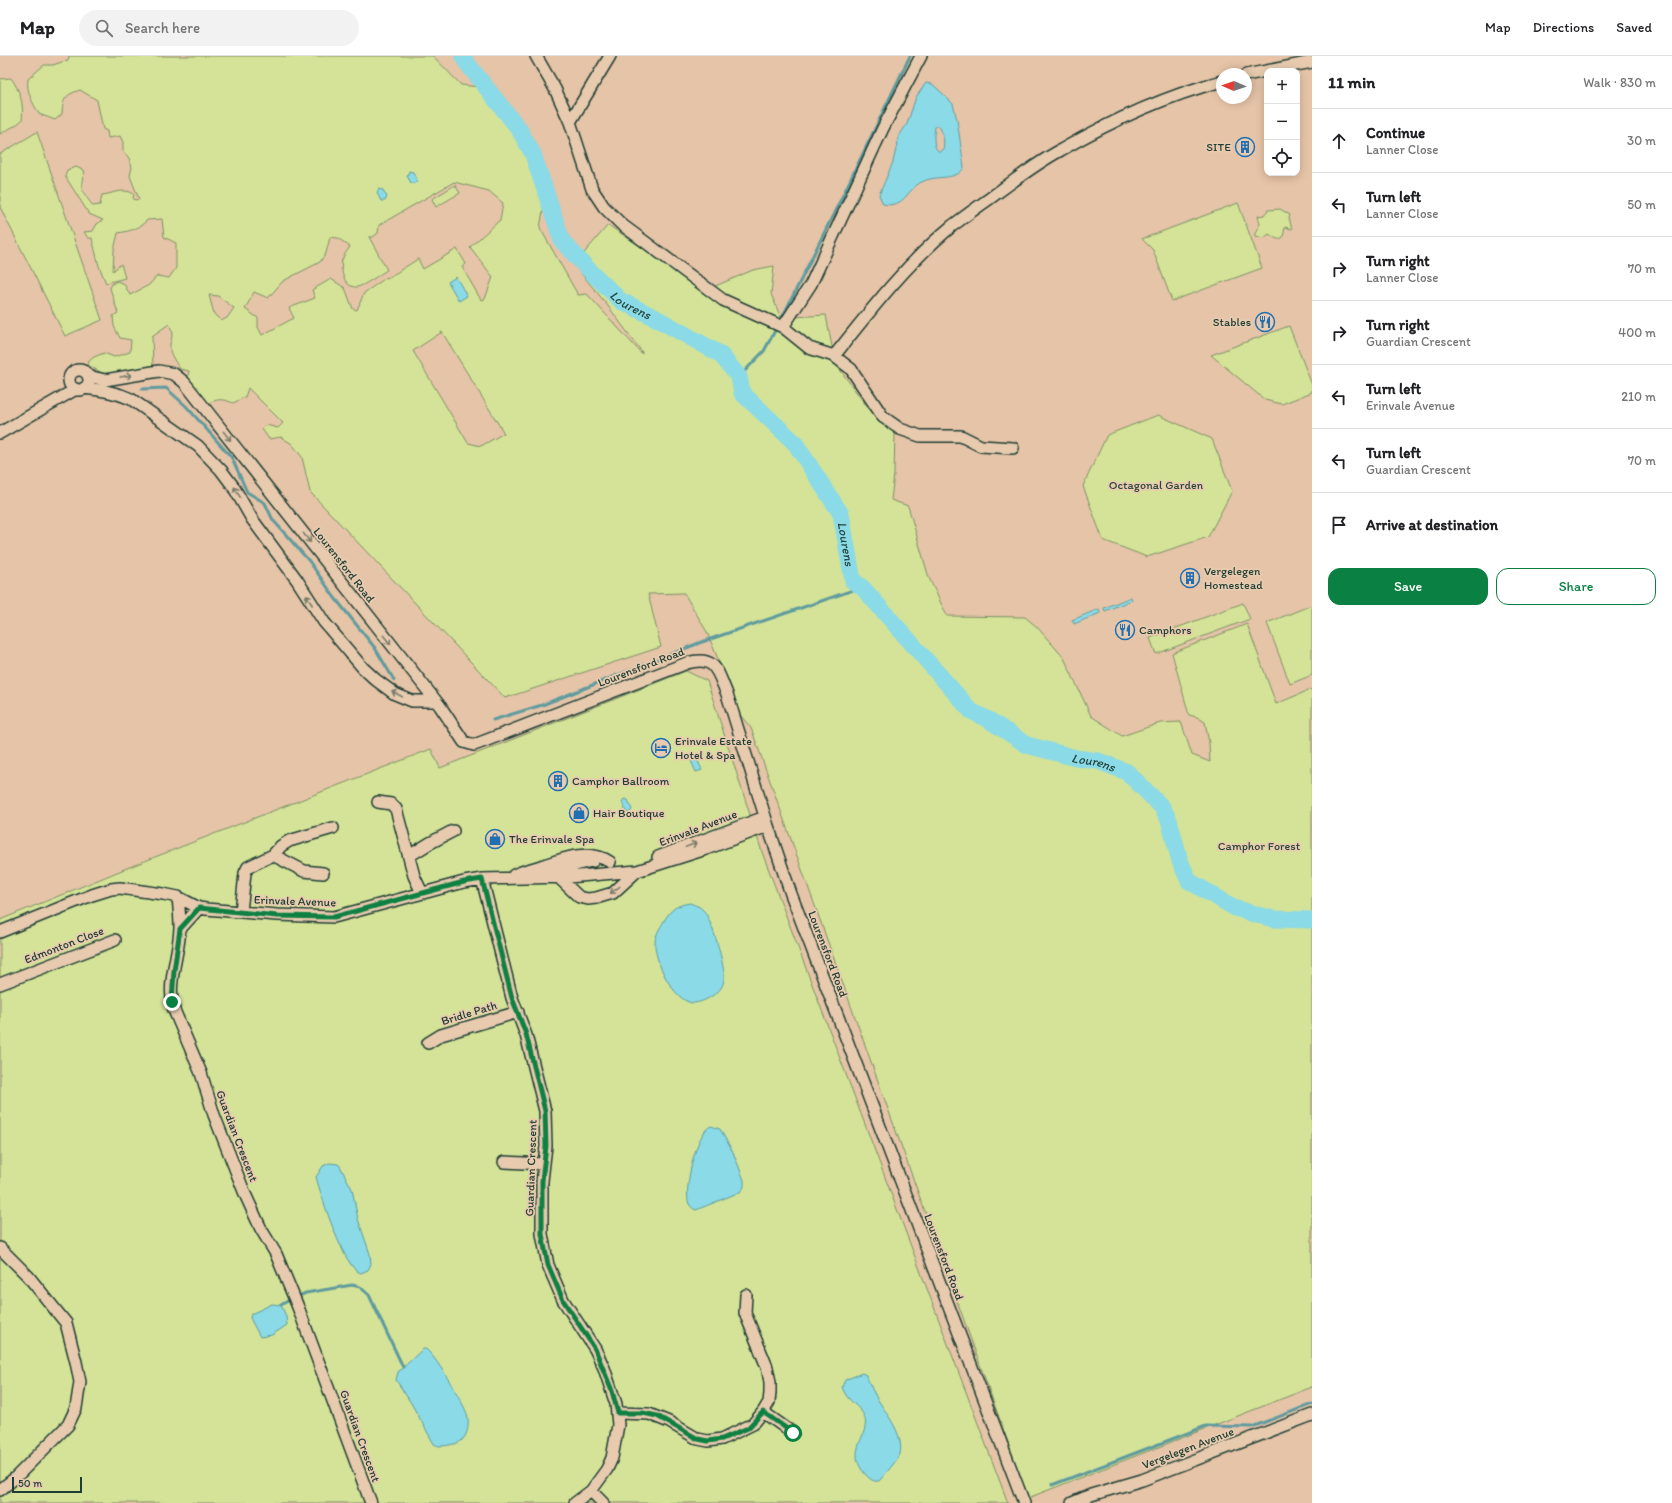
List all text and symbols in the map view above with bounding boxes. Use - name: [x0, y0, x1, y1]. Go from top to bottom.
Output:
- search box: [79, 10, 359, 46]
- text: Map: [20, 16, 55, 39]
- icon: search: [93, 17, 115, 39]
- text: Search here: [125, 19, 200, 37]
- text: Map: [1485, 19, 1511, 36]
- text: Directions: [1533, 19, 1594, 36]
- text: Saved: [1616, 19, 1652, 36]
- north arrow: [1216, 68, 1252, 104]
- map controls: [1264, 68, 1300, 176]
- button: +: [1264, 68, 1300, 104]
- text: 11 min: [1328, 72, 1375, 92]
- text: Walk · 830 m: [1583, 75, 1656, 90]
- button: −: [1264, 104, 1300, 140]
- text: Continue: [1366, 124, 1425, 142]
- icon: ahead: [1328, 130, 1350, 152]
- text: 30 m: [1627, 133, 1656, 148]
- building icon: SITE: [1234, 136, 1256, 158]
- place label: SITE: [1206, 140, 1231, 154]
- button: locate: [1264, 140, 1300, 176]
- text: Lanner Close: [1366, 142, 1439, 157]
- text: Turn left: [1366, 188, 1421, 206]
- icon: left: [1328, 194, 1350, 216]
- text: 50 m: [1627, 197, 1656, 212]
- text: Lanner Close: [1366, 206, 1439, 221]
- text: Turn right: [1366, 252, 1430, 270]
- icon: right: [1328, 258, 1350, 280]
- text: 70 m: [1628, 261, 1656, 276]
- text: Lanner Close: [1366, 270, 1439, 285]
- water label: Lourens: [607, 287, 655, 322]
- restaurant icon: Stables: [1254, 311, 1276, 333]
- place label: Stables: [1213, 315, 1251, 329]
- text: Turn right: [1366, 316, 1430, 334]
- icon: right: [1328, 322, 1350, 344]
- text: 400 m: [1618, 325, 1656, 340]
- text: Guardian Crescent: [1366, 334, 1471, 349]
- one-way arrow: [119, 372, 132, 380]
- text: Turn left: [1366, 380, 1421, 398]
- icon: left: [1328, 386, 1350, 408]
- text: 210 m: [1621, 389, 1656, 404]
- text: Erinvale Avenue: [1366, 398, 1455, 413]
- one-way arrow: [222, 430, 231, 441]
- text: Turn left: [1366, 444, 1421, 462]
- icon: left: [1328, 450, 1350, 472]
- text: 70 m: [1628, 453, 1656, 468]
- text: Guardian Crescent: [1366, 462, 1471, 477]
- park label: Octagonal Garden: [1109, 478, 1204, 492]
- one-way arrow: [232, 486, 240, 498]
- icon: arrive: [1328, 514, 1350, 536]
- text: Arrive at destination: [1366, 516, 1498, 534]
- water label: Lourens: [835, 521, 858, 568]
- street label: Lourensford Road: [310, 525, 378, 606]
- one-way arrow: [303, 533, 311, 544]
- place label: Vergelegen Homestead: [1204, 564, 1263, 592]
- building icon: Vergelegen Homestead: [1179, 567, 1201, 589]
- button: Save: [1328, 568, 1488, 605]
- button: Share: [1496, 568, 1656, 605]
- one-way arrow: [305, 594, 313, 606]
- restaurant icon: Camphors: [1114, 619, 1136, 641]
- place label: Camphors: [1139, 623, 1192, 637]
- one-way arrow: [383, 635, 391, 646]
- street label: Lourensford Road: [596, 644, 687, 690]
- one-way arrow: [391, 690, 403, 698]
- place label: Erinvale Estate Hotel & Spa: [675, 734, 752, 762]
- hotel icon: Erinvale Estate Hotel & Spa: [650, 737, 672, 759]
- water label: Lourens: [1070, 750, 1119, 775]
- building icon: Camphor Ballroom: [547, 770, 569, 792]
- place label: Camphor Ballroom: [572, 774, 670, 788]
- shop icon: Hair Boutique: [568, 802, 590, 824]
- place label: Hair Boutique: [593, 806, 665, 820]
- street label: Erinvale Avenue: [657, 807, 739, 849]
- shop icon: The Erinvale Spa: [484, 828, 506, 850]
- place label: The Erinvale Spa: [509, 832, 594, 846]
- park label: Camphor Forest: [1218, 839, 1301, 853]
- one-way arrow: [684, 840, 696, 848]
- one-way arrow: [610, 886, 621, 894]
- street label: Erinvale Avenue: [254, 893, 337, 909]
- street label: Lourensford Road: [805, 909, 851, 1000]
- street label: Edmonton Close: [22, 923, 106, 967]
- route end: [163, 993, 181, 1011]
- street label: Bridle Path: [439, 998, 499, 1028]
- street label: Guardian Crescent: [213, 1088, 261, 1184]
- street label: Guardian Crescent: [522, 1119, 540, 1217]
- street label: Lourensford Road: [921, 1212, 967, 1303]
- street label: Guardian Crescent: [337, 1388, 383, 1484]
- route start: [784, 1424, 802, 1442]
- street label: Vergelegen Avenue: [1140, 1424, 1236, 1472]
- scale bar: [12, 1475, 82, 1494]
- text: 50 m: [18, 1477, 42, 1490]

